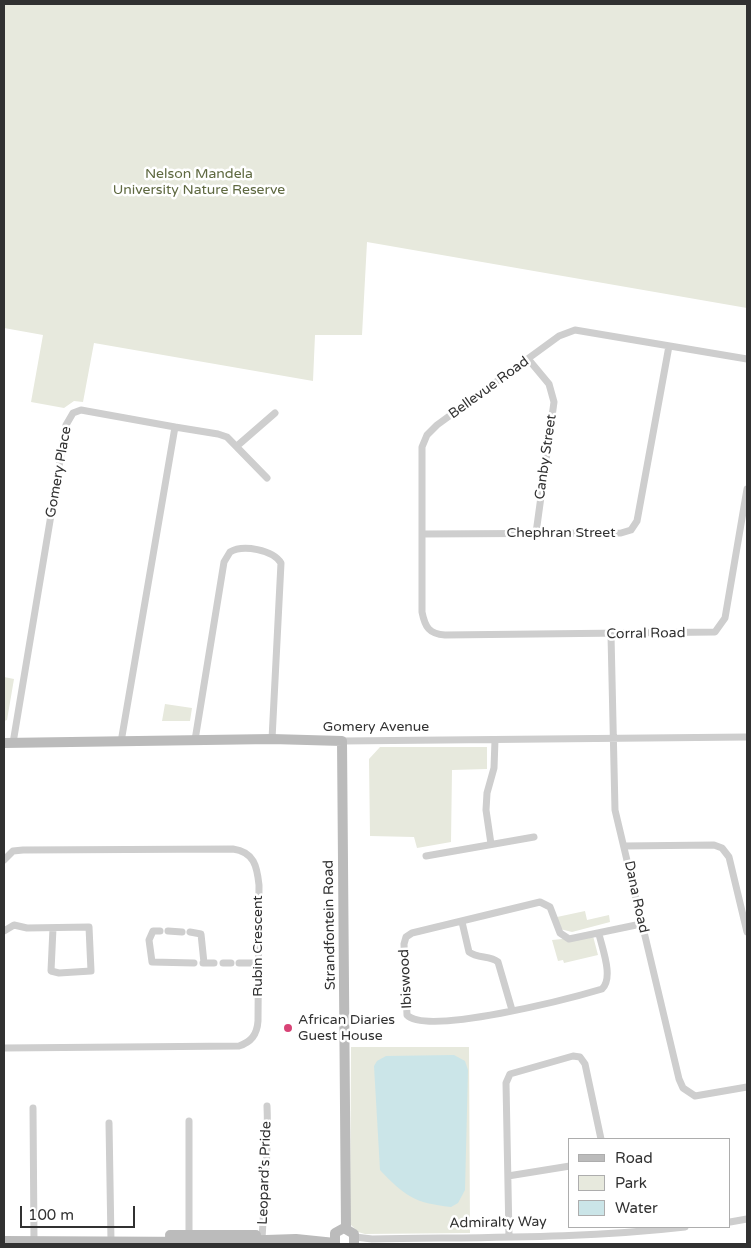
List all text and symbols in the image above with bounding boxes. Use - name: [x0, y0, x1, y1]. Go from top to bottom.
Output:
- park label: Nelson Mandela University Nature Reserve: [113, 166, 285, 198]
- street label: Bellevue Road: [446, 353, 532, 423]
- street label: Canby Street: [532, 413, 560, 501]
- street label: Gomery Place: [43, 425, 75, 519]
- street label: Chephran Street: [507, 525, 615, 541]
- street label: Corral Road: [606, 625, 686, 643]
- street label: Gomery Avenue: [323, 719, 429, 735]
- street label: Dana Road: [620, 859, 652, 935]
- street label: Strandfontein Road: [320, 860, 340, 990]
- street label: Rubin Crescent: [250, 895, 266, 997]
- street label: Ibiswood: [396, 949, 416, 1009]
- place label: African Diaries Guest House: [298, 1012, 395, 1044]
- marker: African Diaries Guest House: [282, 1022, 294, 1034]
- street label: Leopard’s Pride: [255, 1121, 275, 1225]
- legend: [568, 1138, 731, 1228]
- text: Road: [615, 1149, 653, 1167]
- text: Park: [615, 1174, 647, 1192]
- scale bar: [22, 1196, 138, 1228]
- text: Water: [615, 1199, 658, 1217]
- text: 100 m: [28, 1206, 74, 1224]
- street label: Admiralty Way: [449, 1214, 547, 1232]

